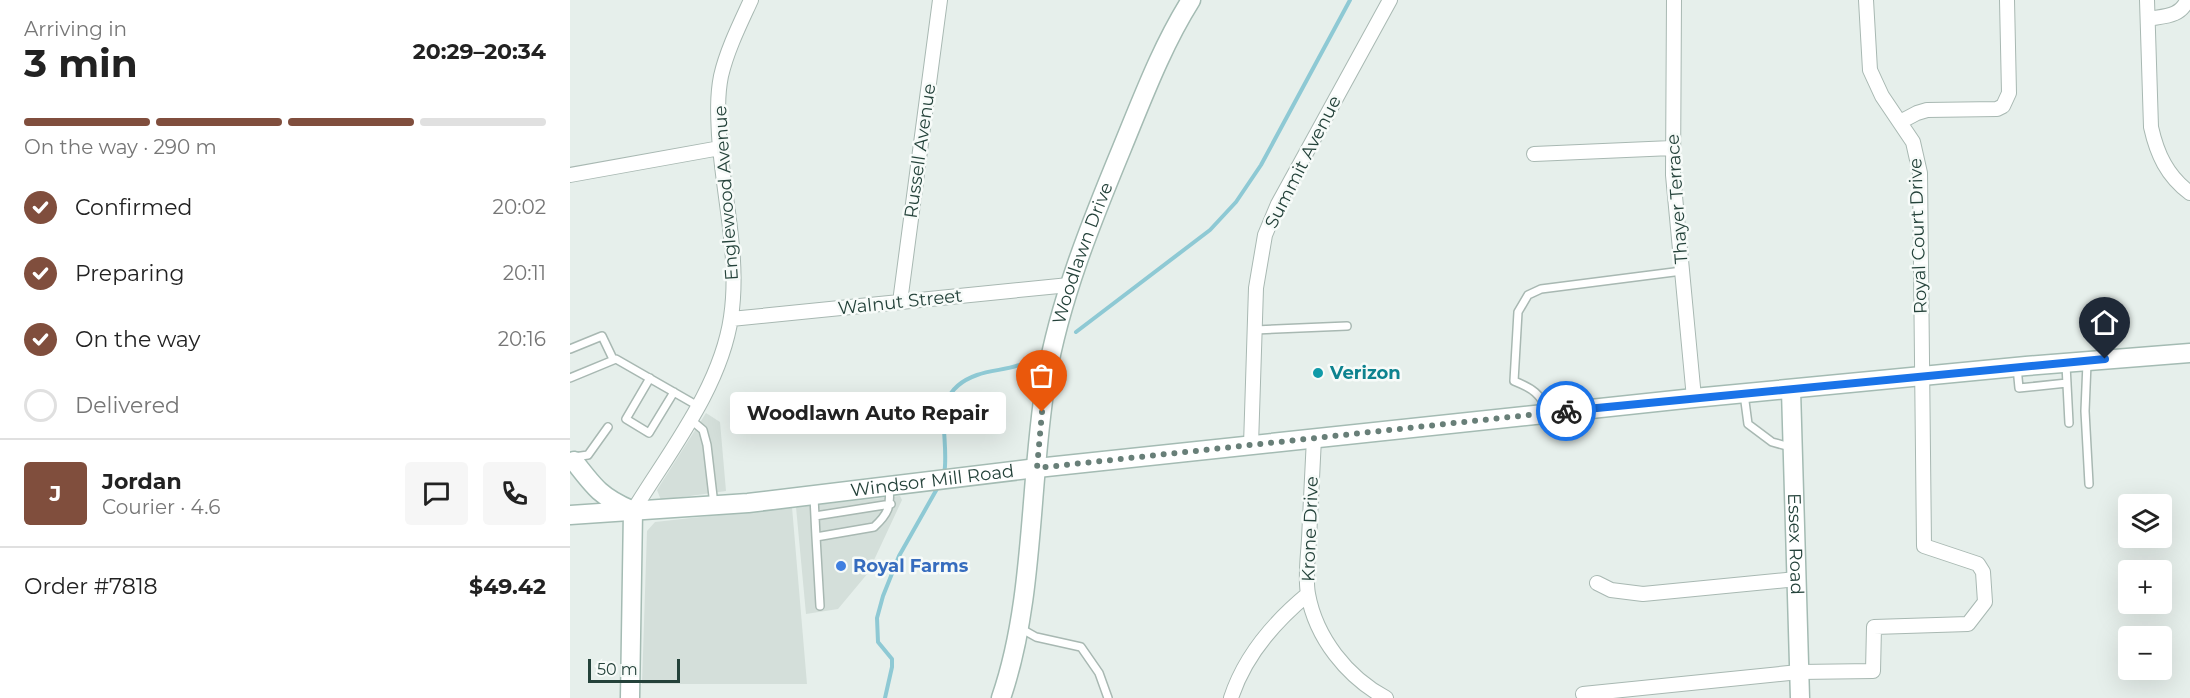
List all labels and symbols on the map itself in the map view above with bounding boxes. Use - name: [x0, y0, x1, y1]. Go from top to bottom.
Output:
- street label: Russell Avenue: [900, 82, 940, 220]
- street label: Summit Avenue: [1260, 92, 1346, 232]
- street label: Englewood Avenue: [709, 105, 743, 281]
- street label: Thayer Terrace: [1661, 133, 1693, 265]
- street label: Royal Court Drive: [1904, 158, 1932, 314]
- street label: Woodlawn Drive: [1048, 179, 1118, 327]
- street label: Walnut Street: [837, 285, 963, 319]
- pin: [2079, 297, 2130, 359]
- pin: [1016, 350, 1067, 412]
- place label: Verizon: [1329, 362, 1401, 384]
- marker: Verizon: [1311, 366, 1325, 380]
- courier: [1536, 381, 1596, 441]
- callout: Woodlawn Auto Repair: [730, 391, 1006, 433]
- street label: Windsor Mill Road: [849, 460, 1015, 501]
- street label: Krone Drive: [1297, 476, 1323, 582]
- street label: Essex Road: [1783, 493, 1808, 595]
- place label: Royal Farms: [853, 555, 969, 577]
- marker: Royal Farms: [834, 559, 848, 573]
- scale bar: [588, 656, 680, 684]

